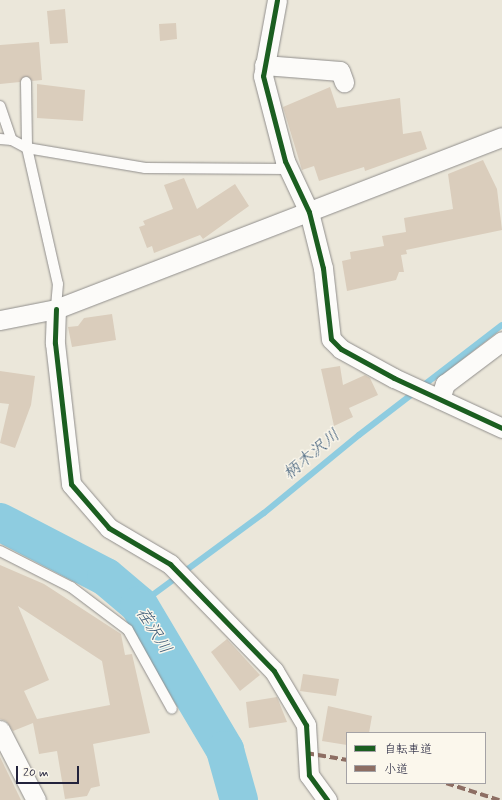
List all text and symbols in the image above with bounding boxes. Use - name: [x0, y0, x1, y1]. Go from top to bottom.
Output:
- water label: 柄木沢川: [279, 425, 345, 485]
- water label: 荏沢川: [131, 604, 175, 658]
- legend: [346, 732, 486, 784]
- text: 自転車道: [384, 742, 432, 758]
- scale bar: [18, 758, 81, 784]
- text: 小道: [384, 762, 408, 778]
- text: 20 m: [23, 765, 49, 781]

